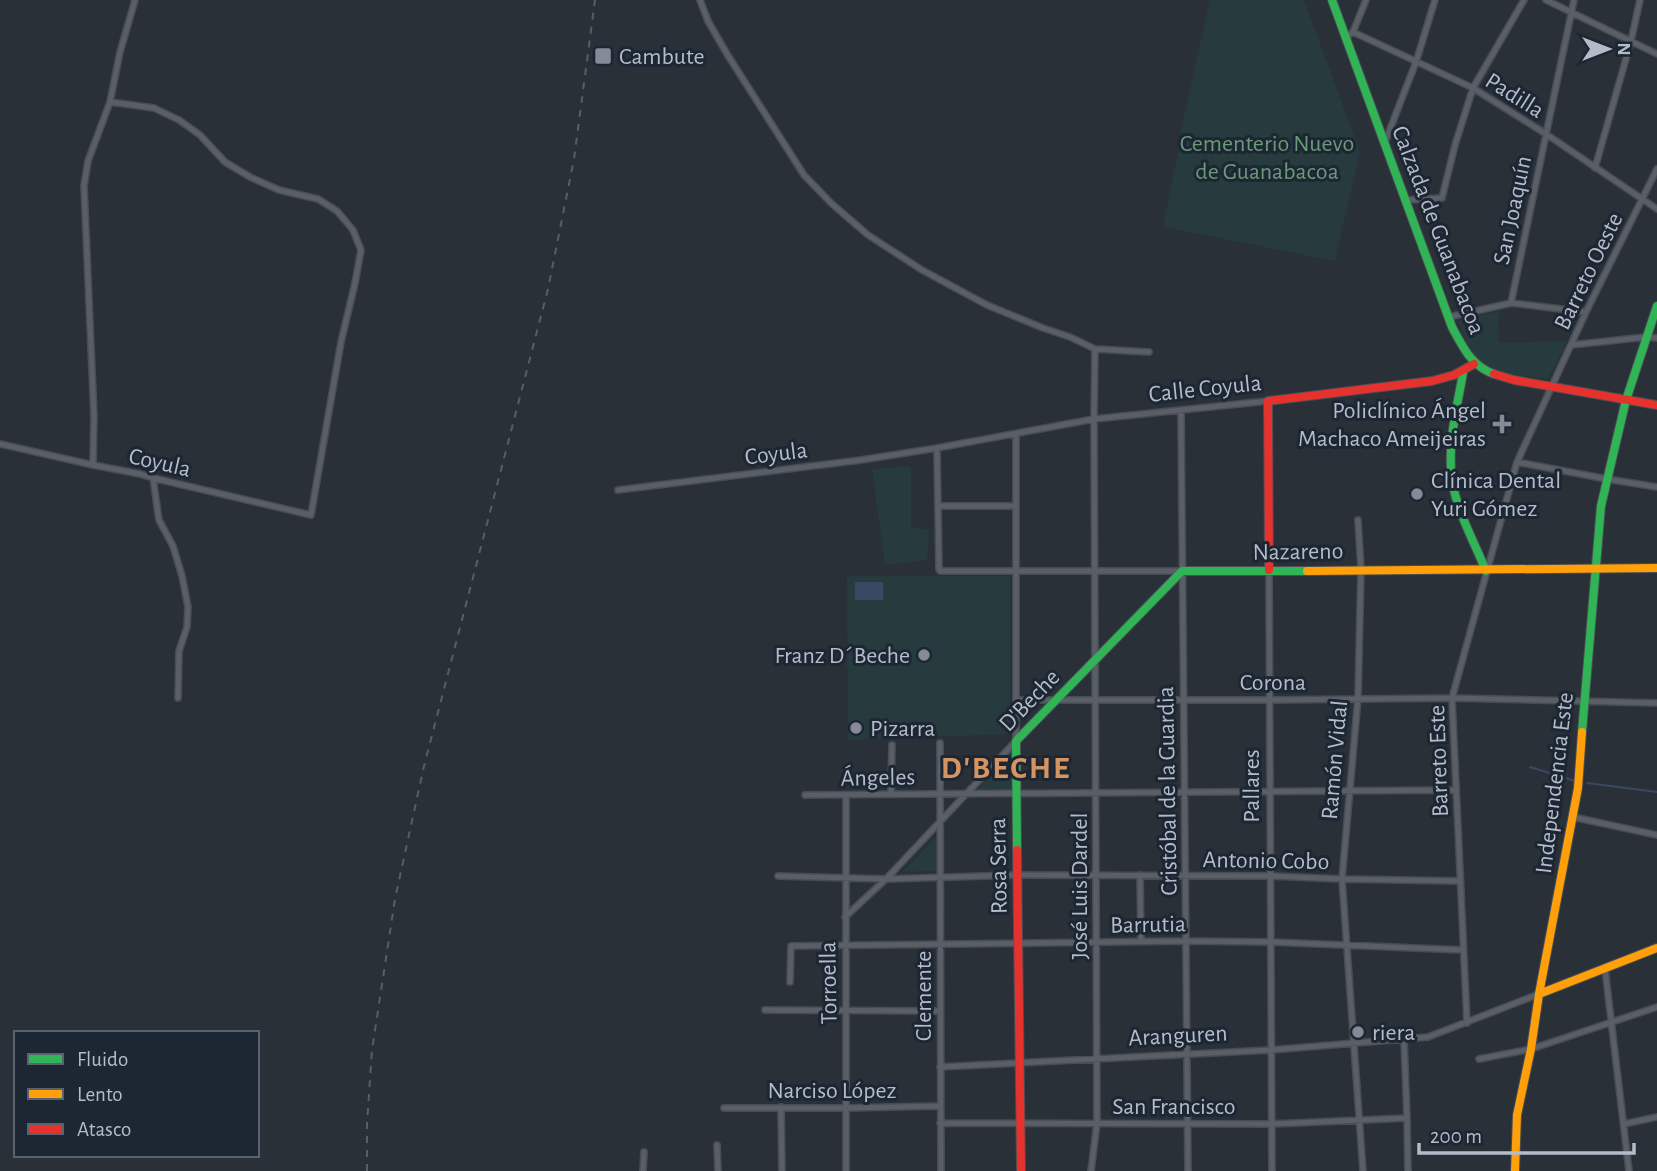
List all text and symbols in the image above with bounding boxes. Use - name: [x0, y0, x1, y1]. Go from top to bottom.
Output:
- north arrow: [1573, 14, 1643, 84]
- text: N: [1614, 42, 1633, 56]
- place label: Cambute: [619, 45, 705, 69]
- marker: Cambute: [593, 46, 613, 66]
- street label: Padilla: [1481, 69, 1548, 123]
- street label: Calzada de Guanabacoa: [1387, 123, 1489, 338]
- park label: Cementerio Nuevo de Guanabacoa: [1180, 132, 1354, 184]
- street label: San Joaquín: [1490, 154, 1536, 267]
- street label: Barreto Oeste: [1550, 209, 1628, 334]
- street label: Calle Coyula: [1147, 371, 1263, 407]
- place label: Policlínico Ángel Machaco Ameijeiras: [1298, 397, 1486, 451]
- marker: Policlínico Ángel Machaco Ameijeiras: [1492, 414, 1512, 434]
- street label: Coyula: [743, 438, 809, 470]
- street label: Coyula: [126, 444, 193, 482]
- place label: Clínica Dental Yuri Gómez: [1431, 469, 1561, 521]
- marker: Clínica Dental Yuri Gómez: [1409, 486, 1425, 502]
- street label: Nazareno: [1252, 539, 1344, 565]
- place label: Franz D´Beche: [775, 644, 910, 668]
- marker: Franz D´Beche: [916, 647, 932, 663]
- street label: D'Beche: [995, 665, 1065, 736]
- street label: Corona: [1240, 671, 1306, 695]
- street label: Cristóbal de la Guardia: [1154, 686, 1182, 896]
- street label: Independencia Este: [1532, 691, 1578, 875]
- street label: Ramón Vidal: [1318, 699, 1352, 821]
- street label: Barreto Este: [1425, 704, 1453, 817]
- place label: Pizarra: [870, 717, 935, 741]
- marker: Pizarra: [848, 720, 864, 736]
- street label: Pallares: [1240, 749, 1264, 823]
- district label: D'BECHE: [941, 752, 1071, 784]
- street label: Ángeles: [840, 763, 916, 791]
- street label: José Luis Dardel: [1068, 813, 1092, 960]
- street label: Rosa Serra: [986, 818, 1012, 914]
- street label: Antonio Cobo: [1202, 848, 1330, 874]
- street label: Barrutia: [1110, 912, 1186, 938]
- street label: Torroella: [816, 941, 842, 1025]
- street label: Clemente: [912, 951, 936, 1041]
- street label: Aranguren: [1128, 1021, 1228, 1051]
- place label: riera: [1372, 1021, 1415, 1045]
- marker: riera: [1350, 1024, 1366, 1040]
- legend: [14, 1031, 259, 1157]
- text: Fluido: [77, 1049, 128, 1070]
- street label: Narciso López: [768, 1079, 896, 1103]
- text: Lento: [77, 1084, 123, 1105]
- street label: San Francisco: [1112, 1095, 1236, 1119]
- scale bar: [1419, 1112, 1634, 1156]
- text: Atasco: [77, 1119, 131, 1140]
- text: 200 m: [1430, 1126, 1482, 1147]

